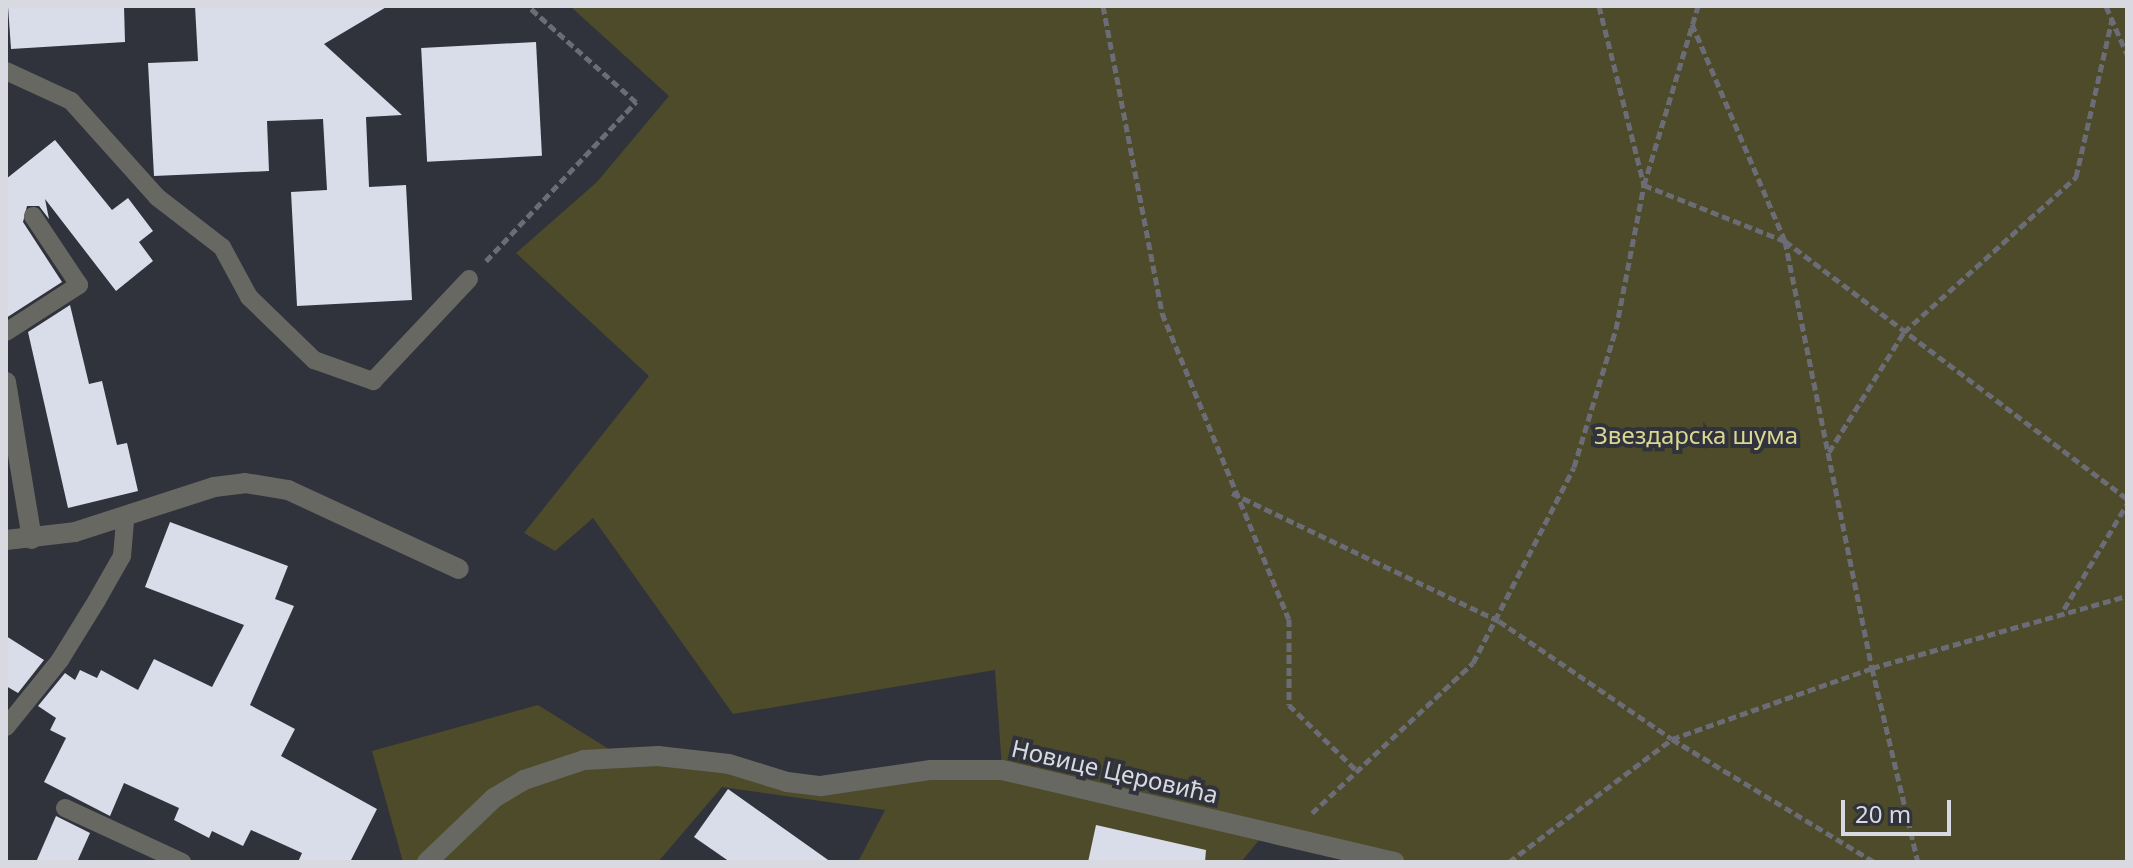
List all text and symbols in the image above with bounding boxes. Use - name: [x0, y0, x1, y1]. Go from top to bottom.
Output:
- park label: Звездарска шума: [1594, 421, 1798, 449]
- street label: Новице Церовића: [1009, 733, 1221, 809]
- scale bar: [1845, 784, 1955, 834]
- text: 20 m: [1855, 797, 1911, 830]

